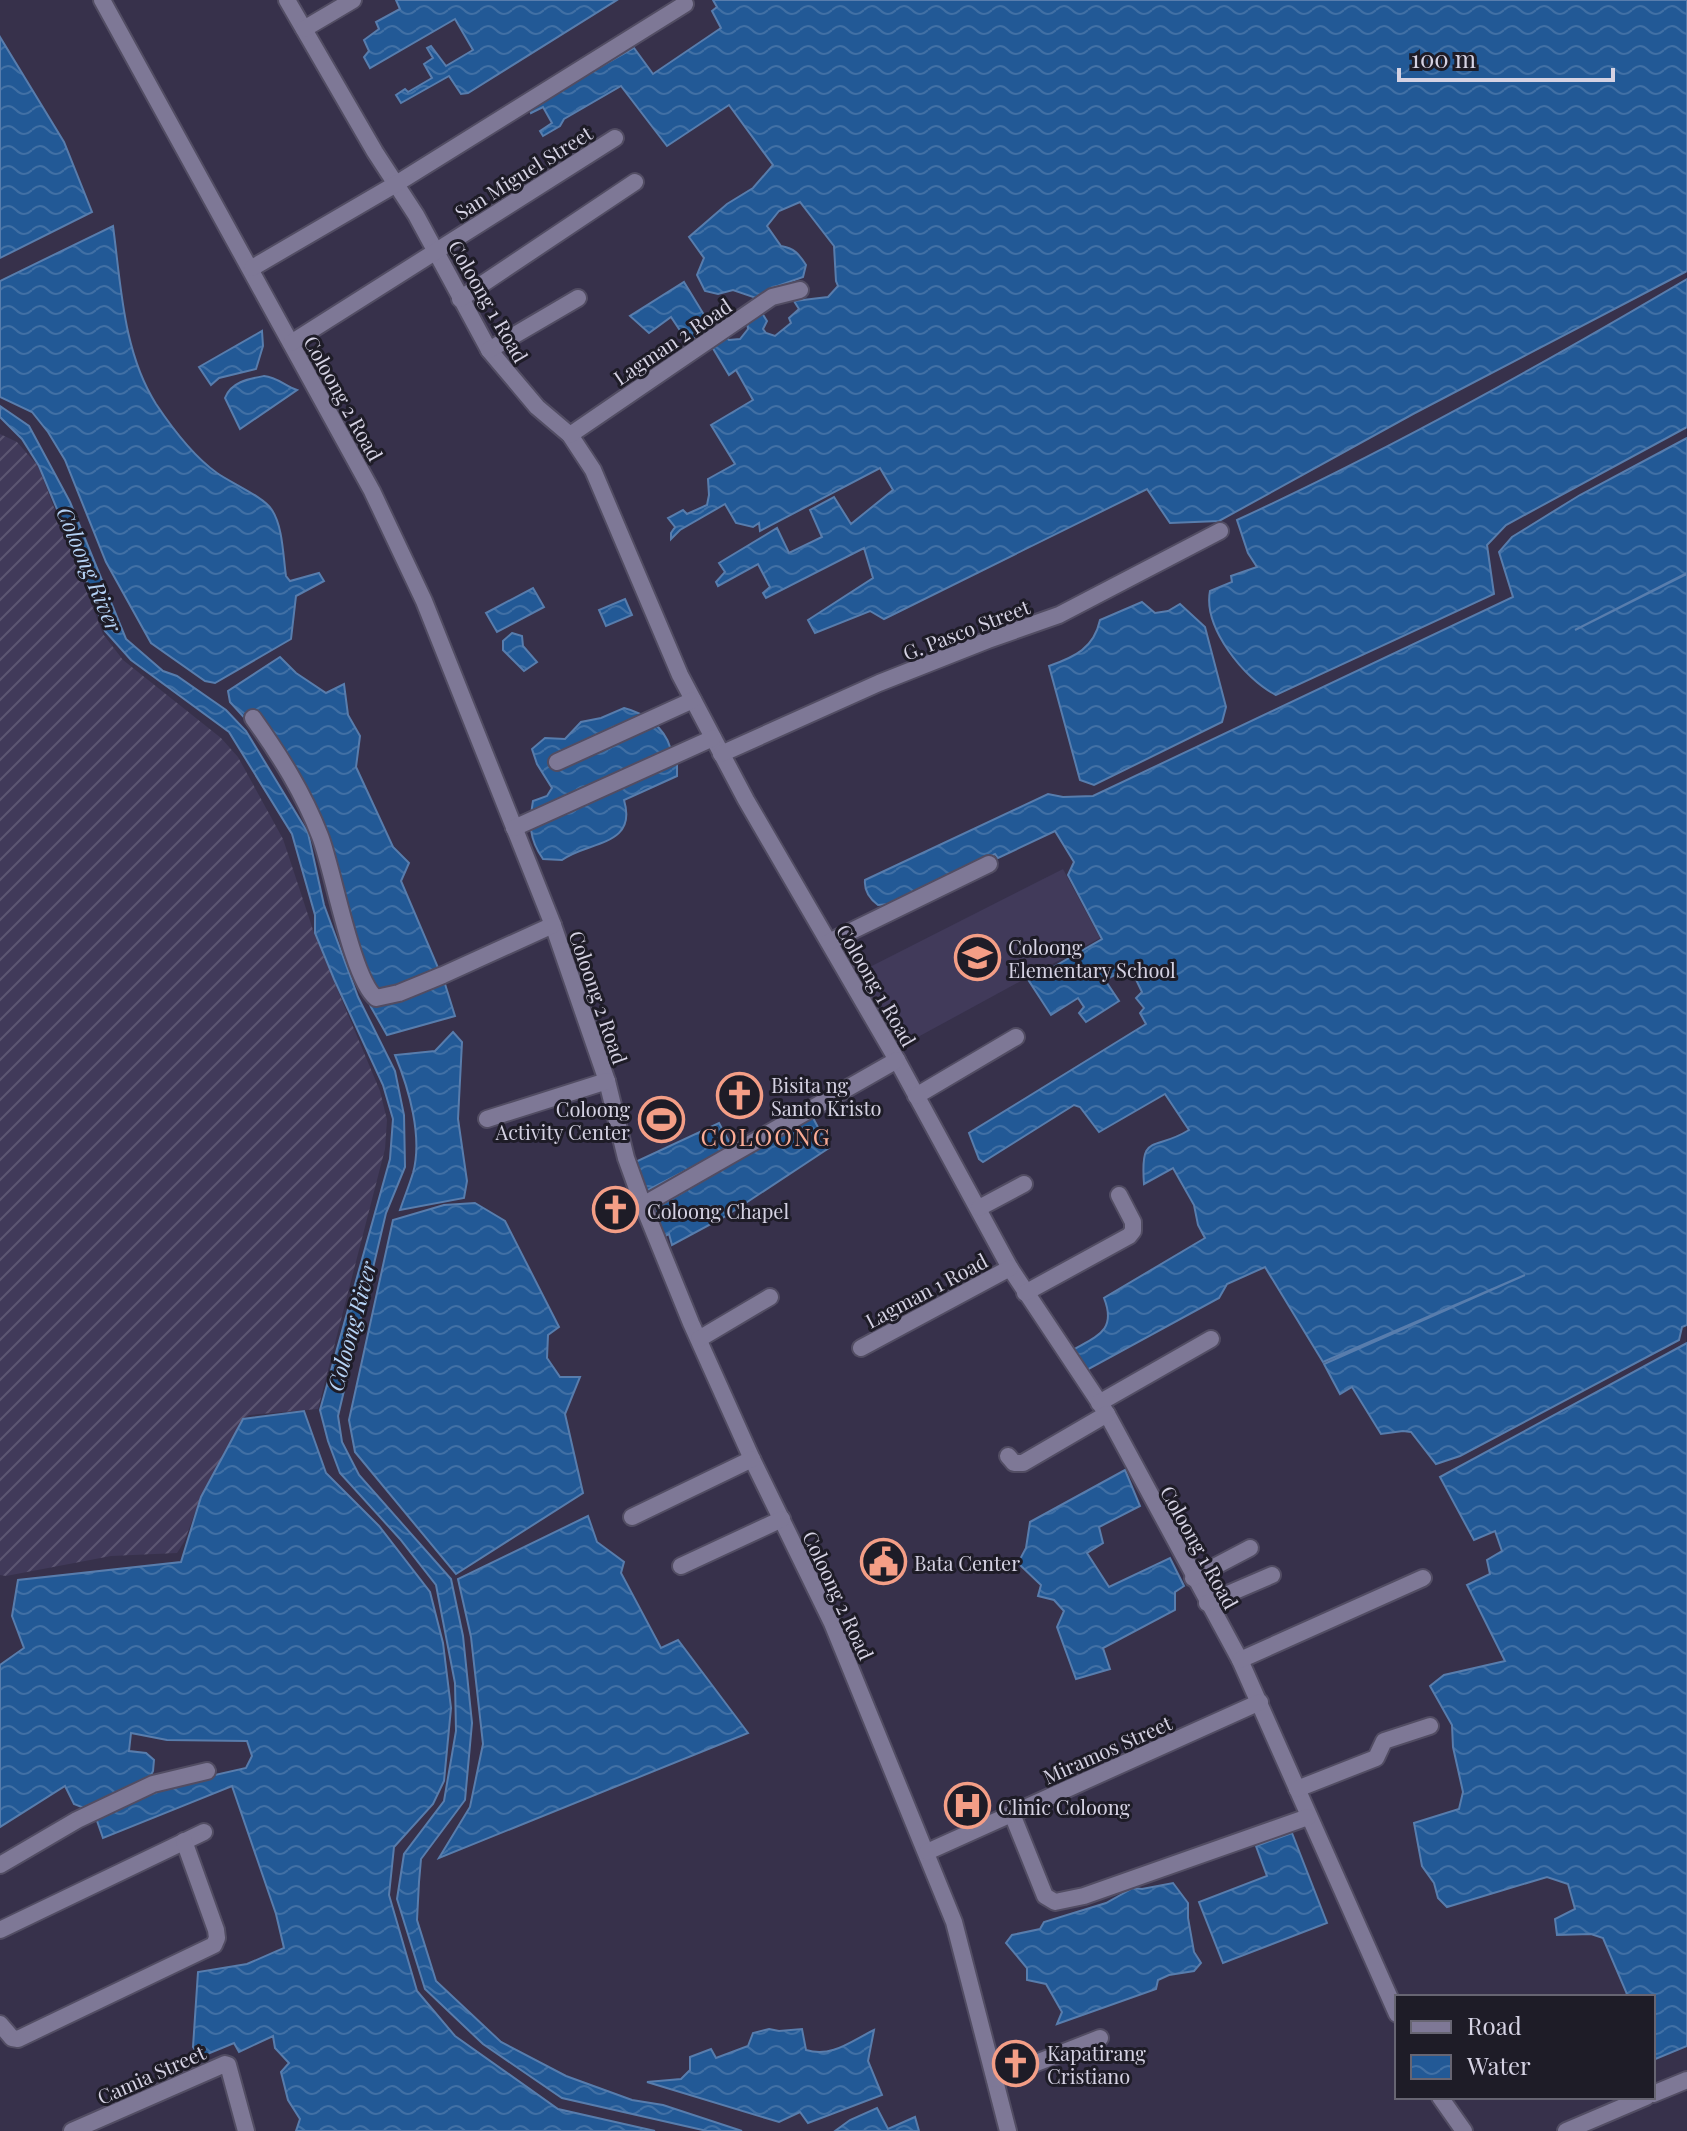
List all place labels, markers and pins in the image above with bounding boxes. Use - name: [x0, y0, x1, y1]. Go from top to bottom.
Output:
- school or university icon: Coloong Elementary School: [953, 933, 1001, 981]
- place label: Coloong Elementary School: [1008, 933, 1176, 983]
- church icon: Bisita ng Santo Kristo: [716, 1071, 764, 1119]
- place label: Bisita ng Santo Kristo: [771, 1071, 882, 1121]
- place label: Coloong Activity Center: [495, 1095, 630, 1145]
- sports icon: Coloong Activity Center: [637, 1096, 685, 1144]
- church icon: Coloong Chapel: [592, 1186, 640, 1234]
- place label: Coloong Chapel: [647, 1197, 789, 1224]
- public building icon: Bata Center: [859, 1538, 907, 1586]
- place label: Bata Center: [914, 1549, 1020, 1576]
- hospital icon: Clinic Coloong: [943, 1782, 991, 1830]
- place label: Clinic Coloong: [998, 1793, 1131, 1820]
- place label: Kapatirang Cristiano: [1047, 2039, 1146, 2089]
- church icon: Kapatirang Cristiano: [992, 2040, 1040, 2088]

